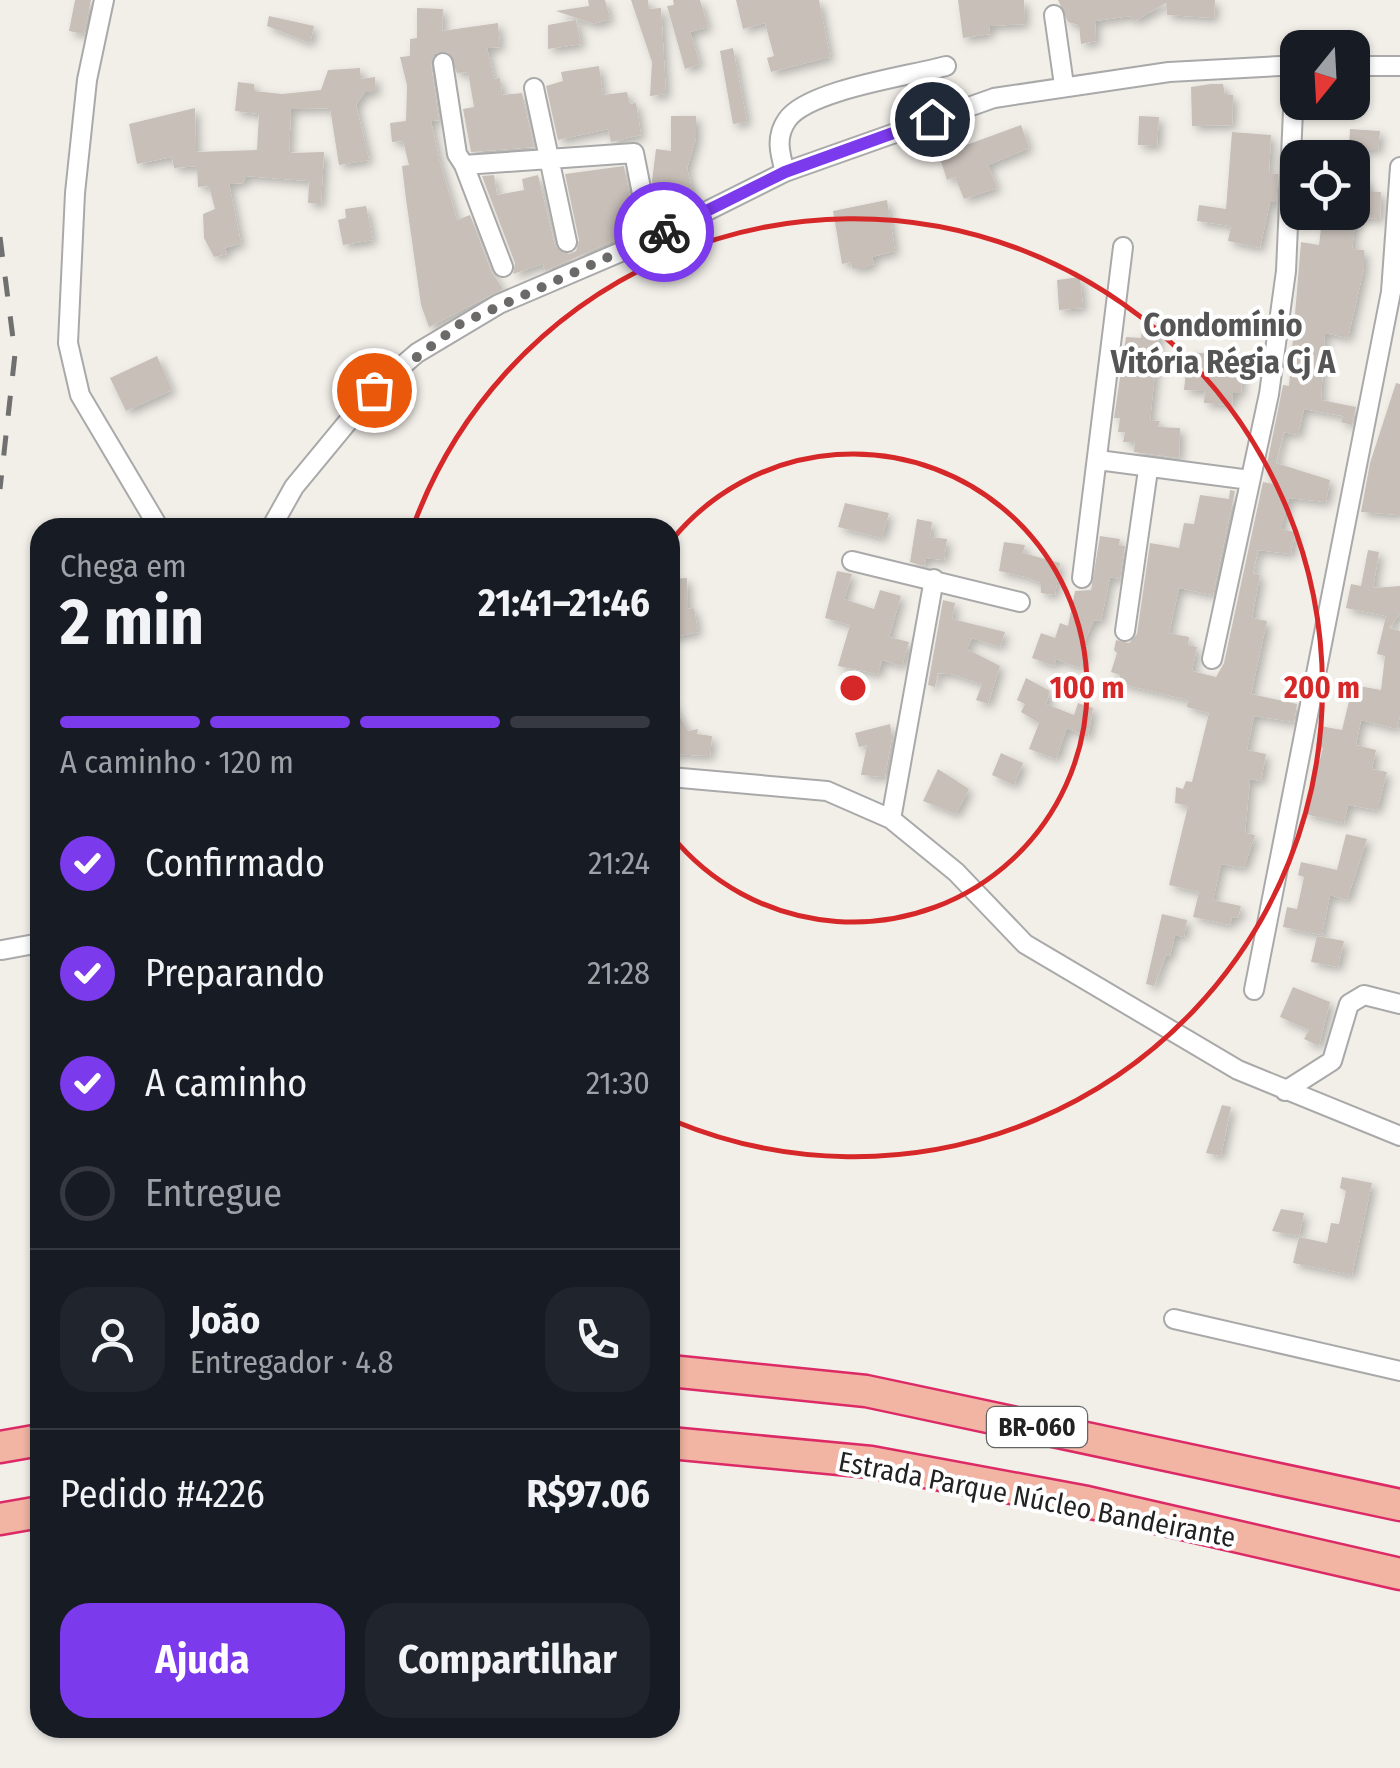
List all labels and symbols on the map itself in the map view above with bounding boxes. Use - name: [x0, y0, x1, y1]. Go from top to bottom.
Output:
- north arrow: [1280, 30, 1370, 120]
- pin: [890, 77, 975, 162]
- courier: [614, 182, 714, 282]
- district label: Condomínio Vitória Régia Cj A: [1110, 306, 1336, 381]
- pin: [332, 348, 417, 433]
- centre of rings: [835, 670, 871, 706]
- text: 100 m: [1050, 670, 1124, 706]
- text: 200 m: [1283, 670, 1360, 706]
- road number: BR-060: [987, 1407, 1087, 1447]
- street label: Estrada Parque Núcleo Bandeirante: [836, 1445, 1238, 1554]

